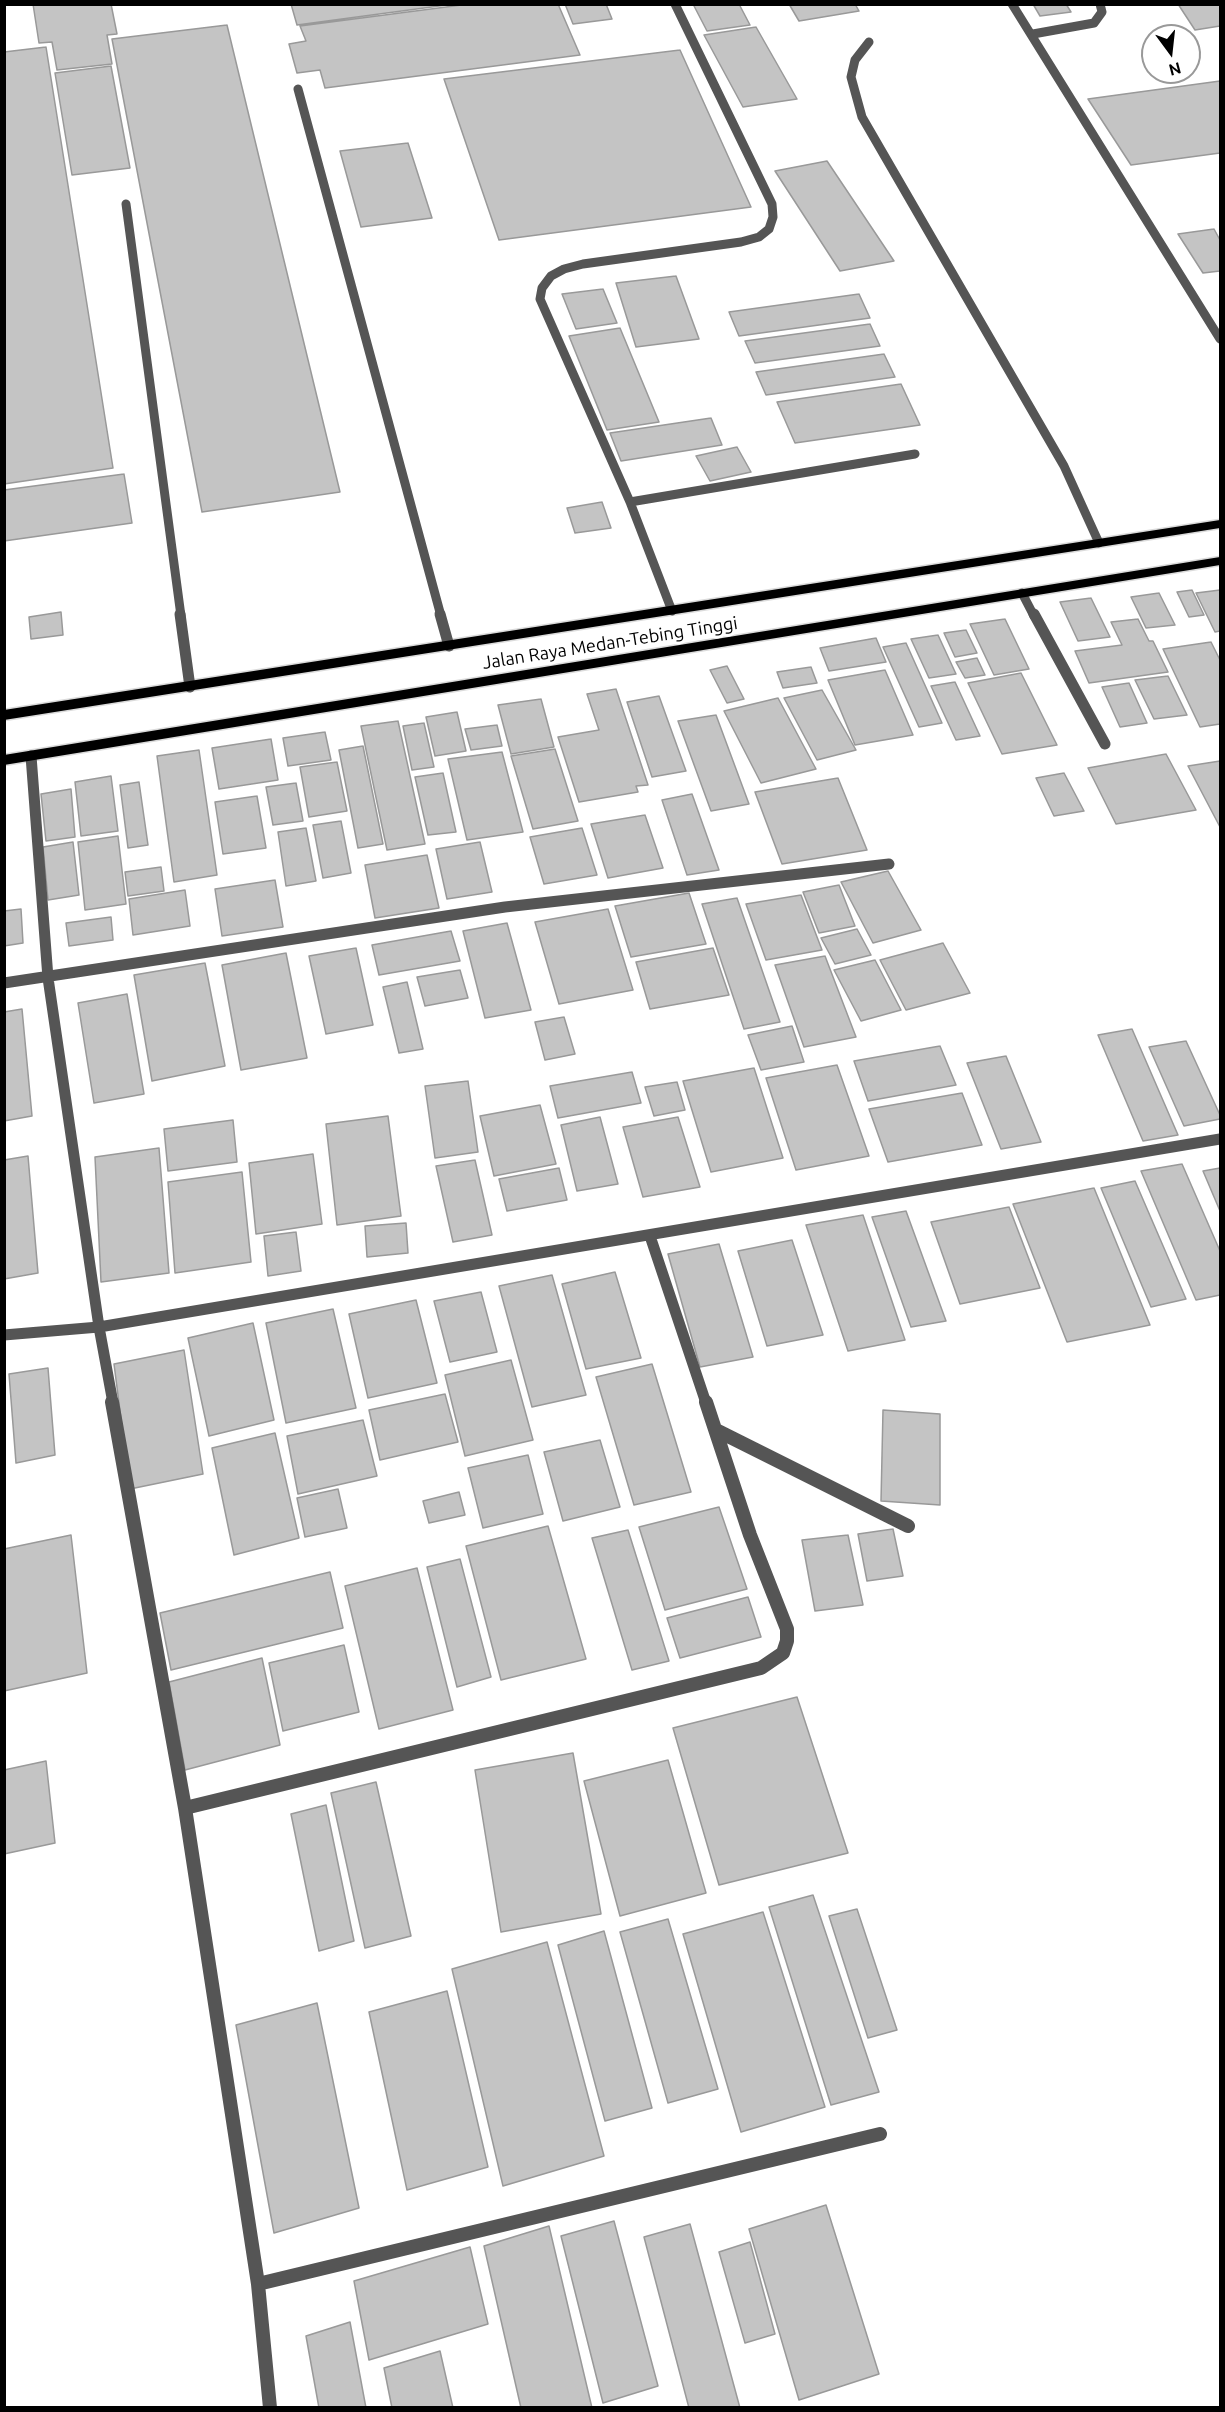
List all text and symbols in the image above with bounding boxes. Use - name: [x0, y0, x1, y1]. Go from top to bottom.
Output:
- north arrow: [1141, 24, 1201, 84]
- text: N: [1167, 59, 1183, 80]
- street label: Jalan Raya Medan-Tebing Tinggi: [481, 612, 739, 674]

